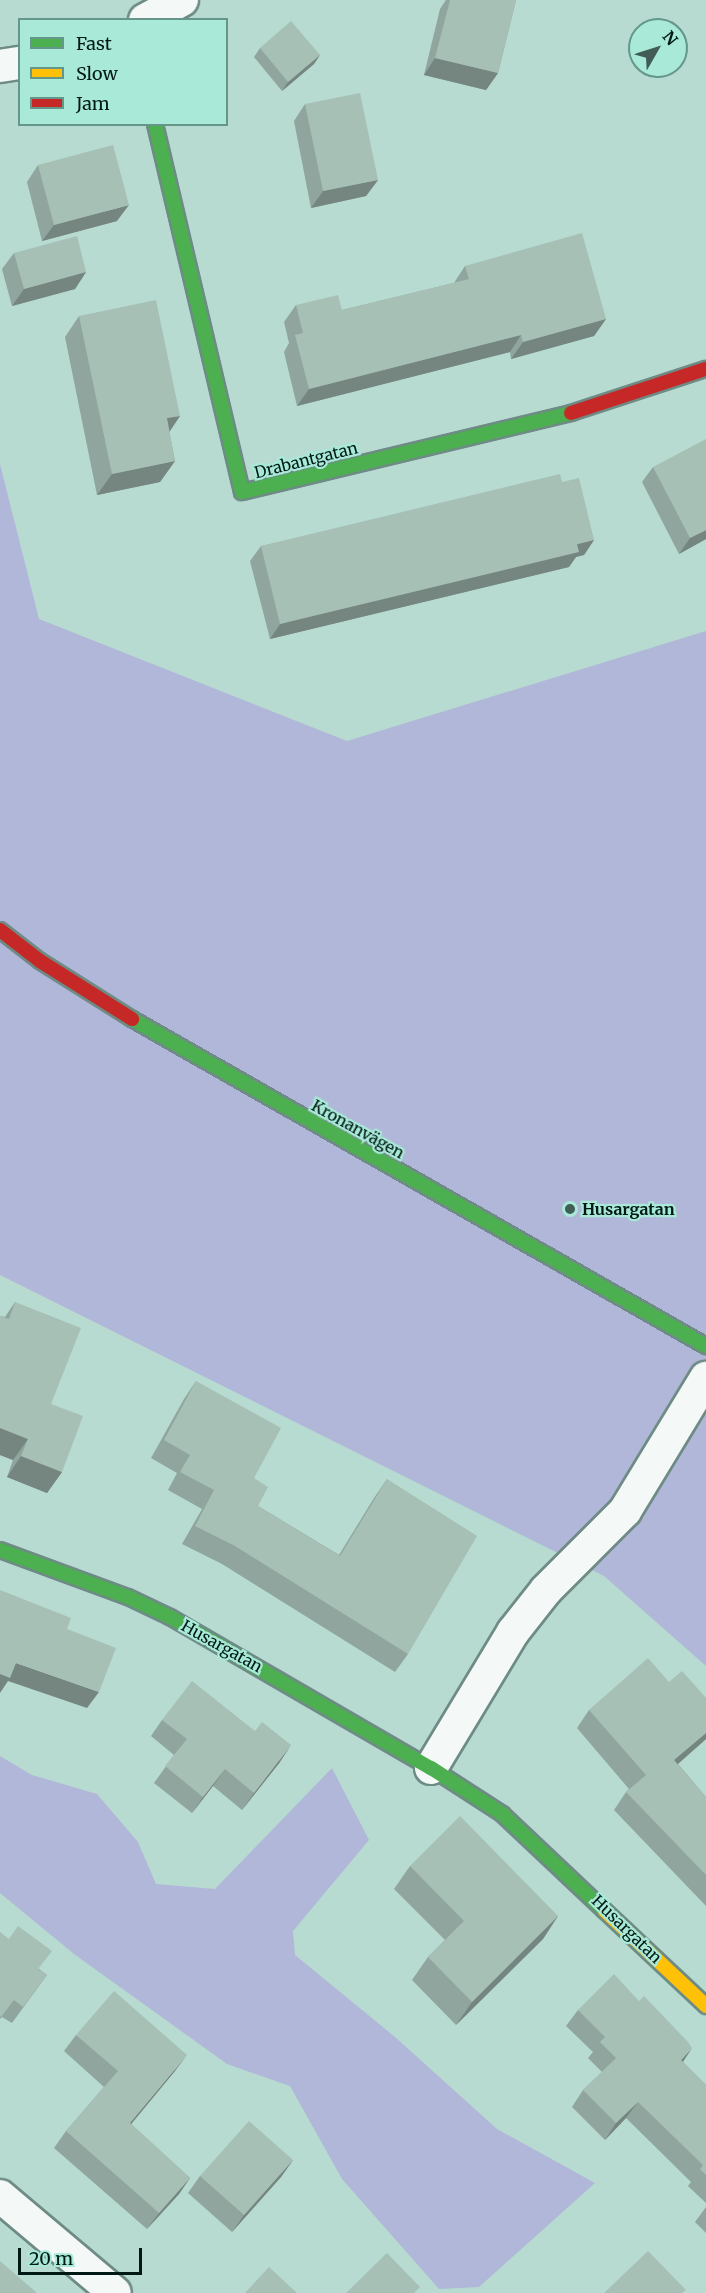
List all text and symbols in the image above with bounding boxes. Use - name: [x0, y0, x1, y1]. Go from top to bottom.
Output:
- legend: [18, 18, 228, 126]
- north arrow: [628, 18, 688, 78]
- text: N: [659, 27, 682, 49]
- text: Fast: [76, 32, 112, 55]
- text: Slow: [76, 62, 118, 85]
- text: Jam: [76, 92, 110, 115]
- street label: Drabantgatan: [252, 438, 360, 482]
- street label: Kronanvägen: [308, 1096, 408, 1162]
- place label: Husargatan: [582, 1199, 675, 1219]
- marker: Husargatan: [563, 1202, 577, 1216]
- street label: Husargatan: [178, 1616, 266, 1676]
- street label: Husargatan: [588, 1891, 666, 1967]
- scale bar: [21, 2236, 146, 2274]
- text: 20 m: [29, 2247, 73, 2270]

